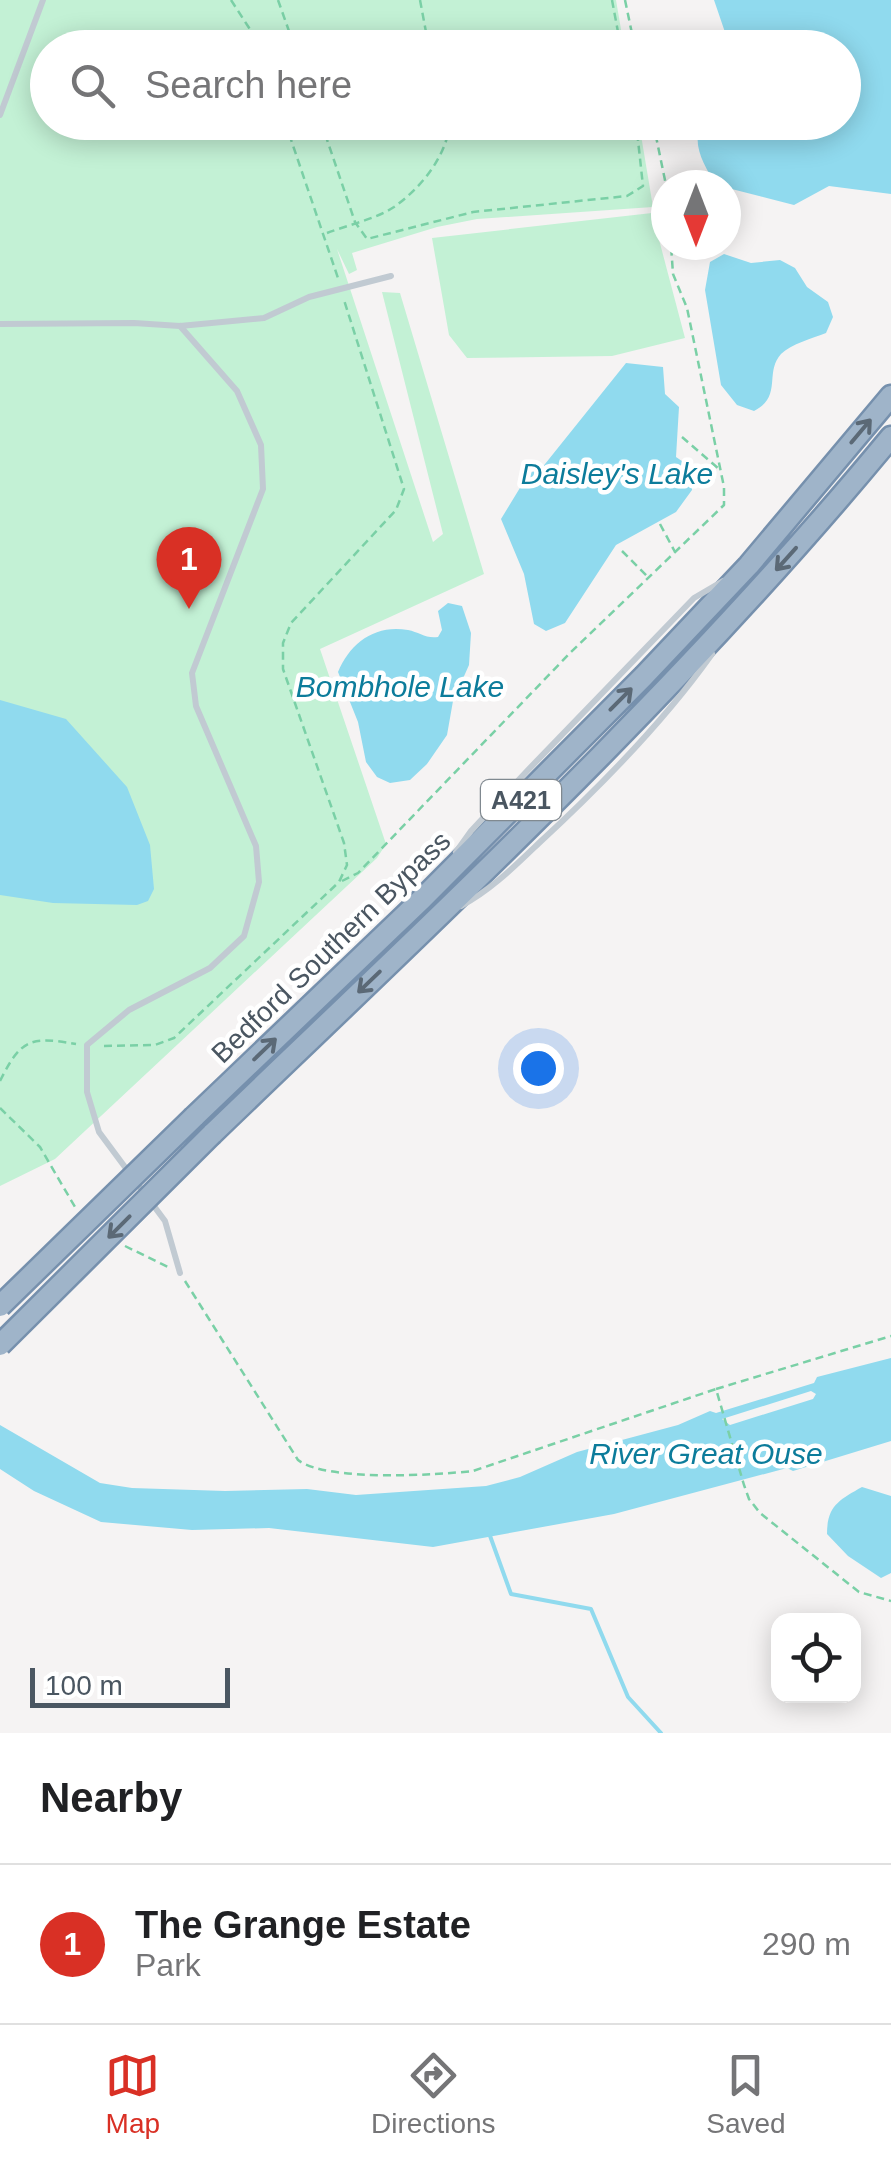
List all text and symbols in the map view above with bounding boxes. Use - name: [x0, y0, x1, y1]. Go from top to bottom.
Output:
- search box: [30, 30, 861, 140]
- icon: search: [65, 58, 120, 113]
- text: Search here: [145, 64, 352, 106]
- north arrow: [651, 170, 741, 260]
- one-way arrow: [850, 419, 872, 445]
- water label: Daisley's Lake: [521, 457, 713, 490]
- pin: 1: [156, 526, 222, 609]
- one-way arrow: [775, 545, 797, 571]
- water label: Bombhole Lake: [296, 670, 504, 703]
- one-way arrow: [609, 687, 633, 711]
- road number: A421: [481, 780, 561, 820]
- street label: Bedford Southern Bypass: [205, 825, 457, 1069]
- one-way arrow: [358, 970, 382, 994]
- one-way arrow: [252, 1037, 276, 1061]
- your location: [513, 1043, 564, 1094]
- one-way arrow: [107, 1215, 131, 1239]
- water label: River Great Ouse: [589, 1437, 823, 1470]
- map controls: [771, 1613, 861, 1703]
- button: locate: [771, 1613, 861, 1703]
- scale bar: [30, 1663, 230, 1708]
- text: 100 m: [45, 1670, 123, 1701]
- text: Nearby: [40, 1774, 182, 1821]
- text: The Grange Estate: [135, 1904, 471, 1946]
- text: 1: [64, 1926, 81, 1962]
- text: 290 m: [762, 1926, 851, 1962]
- text: Park: [135, 1947, 201, 1983]
- tab: Map: [105, 2048, 160, 2140]
- tab: Directions: [371, 2048, 496, 2140]
- tab: Saved: [706, 2048, 786, 2140]

